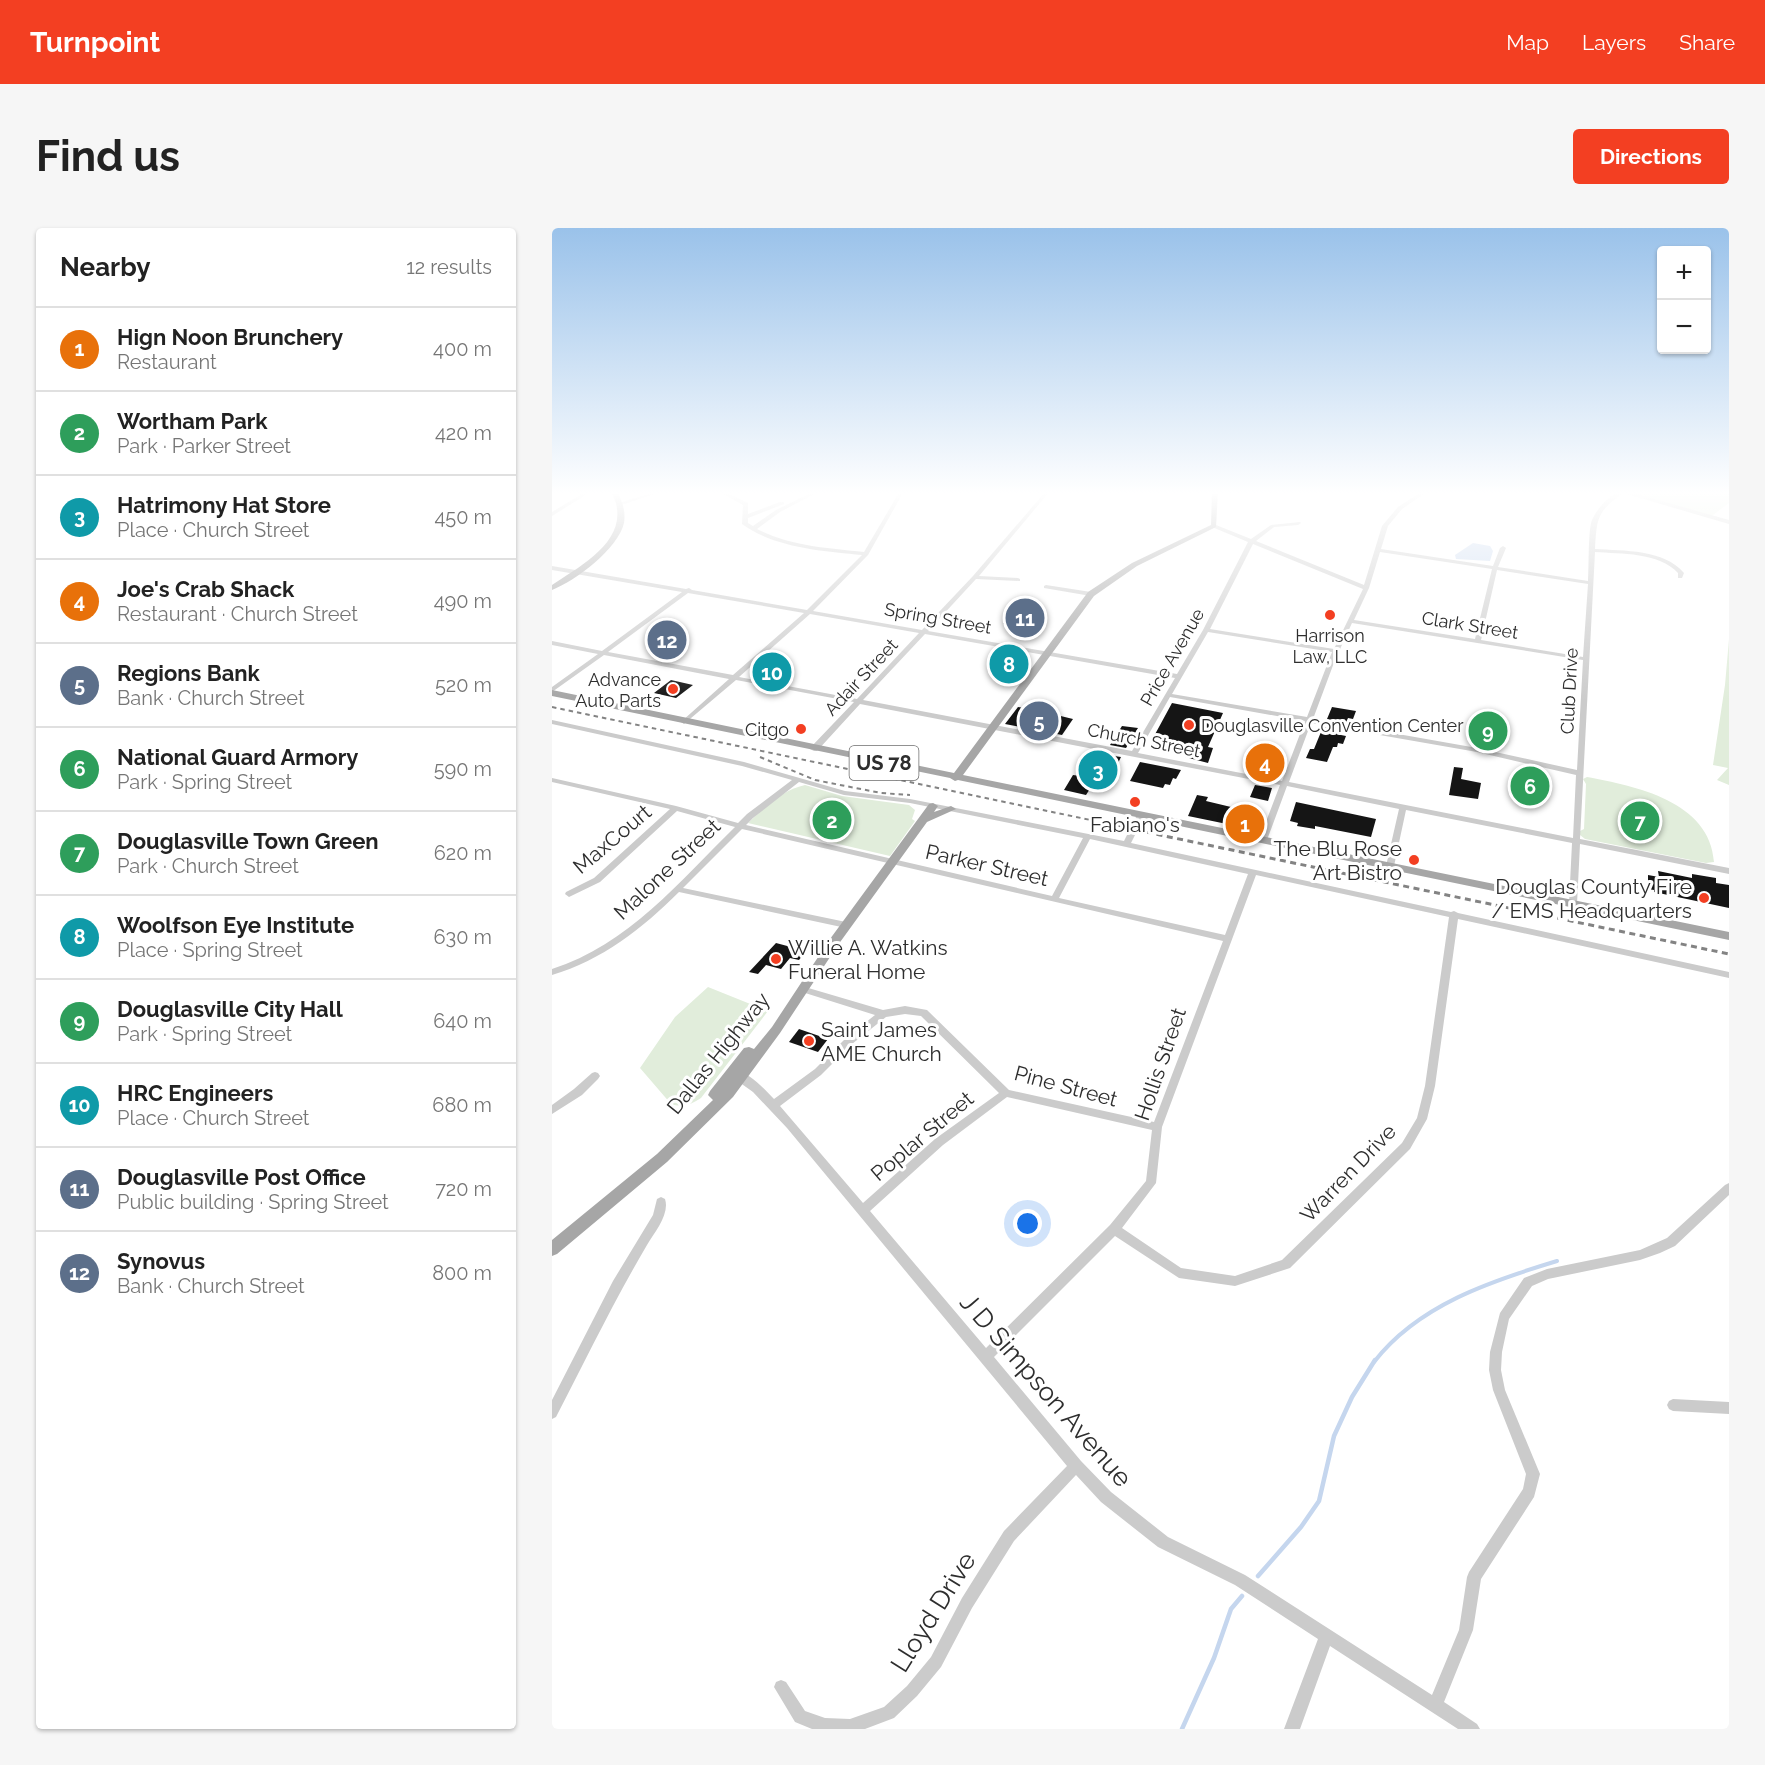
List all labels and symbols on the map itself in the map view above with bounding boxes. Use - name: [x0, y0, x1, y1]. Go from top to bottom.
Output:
- pin: 11: [1006, 596, 1044, 640]
- street label: Spring Street: [883, 598, 993, 638]
- street label: Price Avenue: [1136, 604, 1209, 709]
- street label: Clark Street: [1420, 607, 1520, 643]
- marker: Harrison Law, LLC: [1323, 608, 1337, 622]
- pin: 12: [648, 618, 686, 662]
- place label: Harrison Law, LLC: [1293, 625, 1367, 667]
- street label: Adair Street: [820, 634, 902, 720]
- pin: 8: [990, 642, 1028, 686]
- street label: Club Drive: [1556, 647, 1582, 735]
- pin: 10: [752, 650, 792, 694]
- place label: Advance Auto Parts: [575, 669, 661, 711]
- marker: Advance Auto Parts: [666, 682, 680, 696]
- pin: 5: [1020, 698, 1058, 744]
- pin: 9: [1468, 708, 1508, 754]
- place label: Douglasville Convention Center: [1201, 715, 1464, 736]
- marker: Douglasville Convention Center: [1182, 718, 1196, 732]
- place label: Citgo: [745, 719, 789, 740]
- street label: Church Street: [1086, 719, 1202, 761]
- marker: Citgo: [794, 722, 808, 736]
- pin: 4: [1246, 740, 1284, 786]
- road number: US 78: [850, 746, 918, 780]
- pin: 3: [1078, 748, 1118, 792]
- pin: 6: [1510, 764, 1550, 808]
- marker: Fabiano's: [1128, 795, 1142, 809]
- pin: 2: [812, 798, 852, 842]
- pin: 7: [1620, 798, 1660, 844]
- street label: MaxCourt: [568, 799, 656, 879]
- pin: 1: [1226, 802, 1264, 846]
- place label: Fabiano's: [1090, 812, 1180, 837]
- street label: Malone Street: [609, 813, 725, 925]
- place label: The Blu Rose Art Bistro: [1273, 836, 1402, 885]
- street label: Parker Street: [923, 839, 1051, 891]
- marker: The Blu Rose Art Bistro: [1407, 853, 1421, 867]
- place label: Douglas County Fire / EMS Headquarters: [1492, 874, 1692, 923]
- marker: Douglas County Fire / EMS Headquarters: [1697, 891, 1711, 905]
- place label: Willie A. Watkins Funeral Home: [788, 935, 948, 984]
- marker: Willie A. Watkins Funeral Home: [769, 952, 783, 966]
- street label: Dallas Highway: [661, 987, 775, 1119]
- street label: Hollis Street: [1129, 1004, 1191, 1124]
- place label: Saint James AME Church: [821, 1017, 942, 1066]
- marker: Saint James AME Church: [802, 1034, 816, 1048]
- street label: Pine Street: [1012, 1060, 1120, 1112]
- street label: Poplar Street: [866, 1086, 978, 1186]
- street label: Warren Drive: [1295, 1119, 1401, 1227]
- your location: [1013, 1209, 1042, 1238]
- street label: J D Simpson Avenue: [954, 1287, 1138, 1493]
- street label: Lloyd Drive: [884, 1547, 982, 1677]

